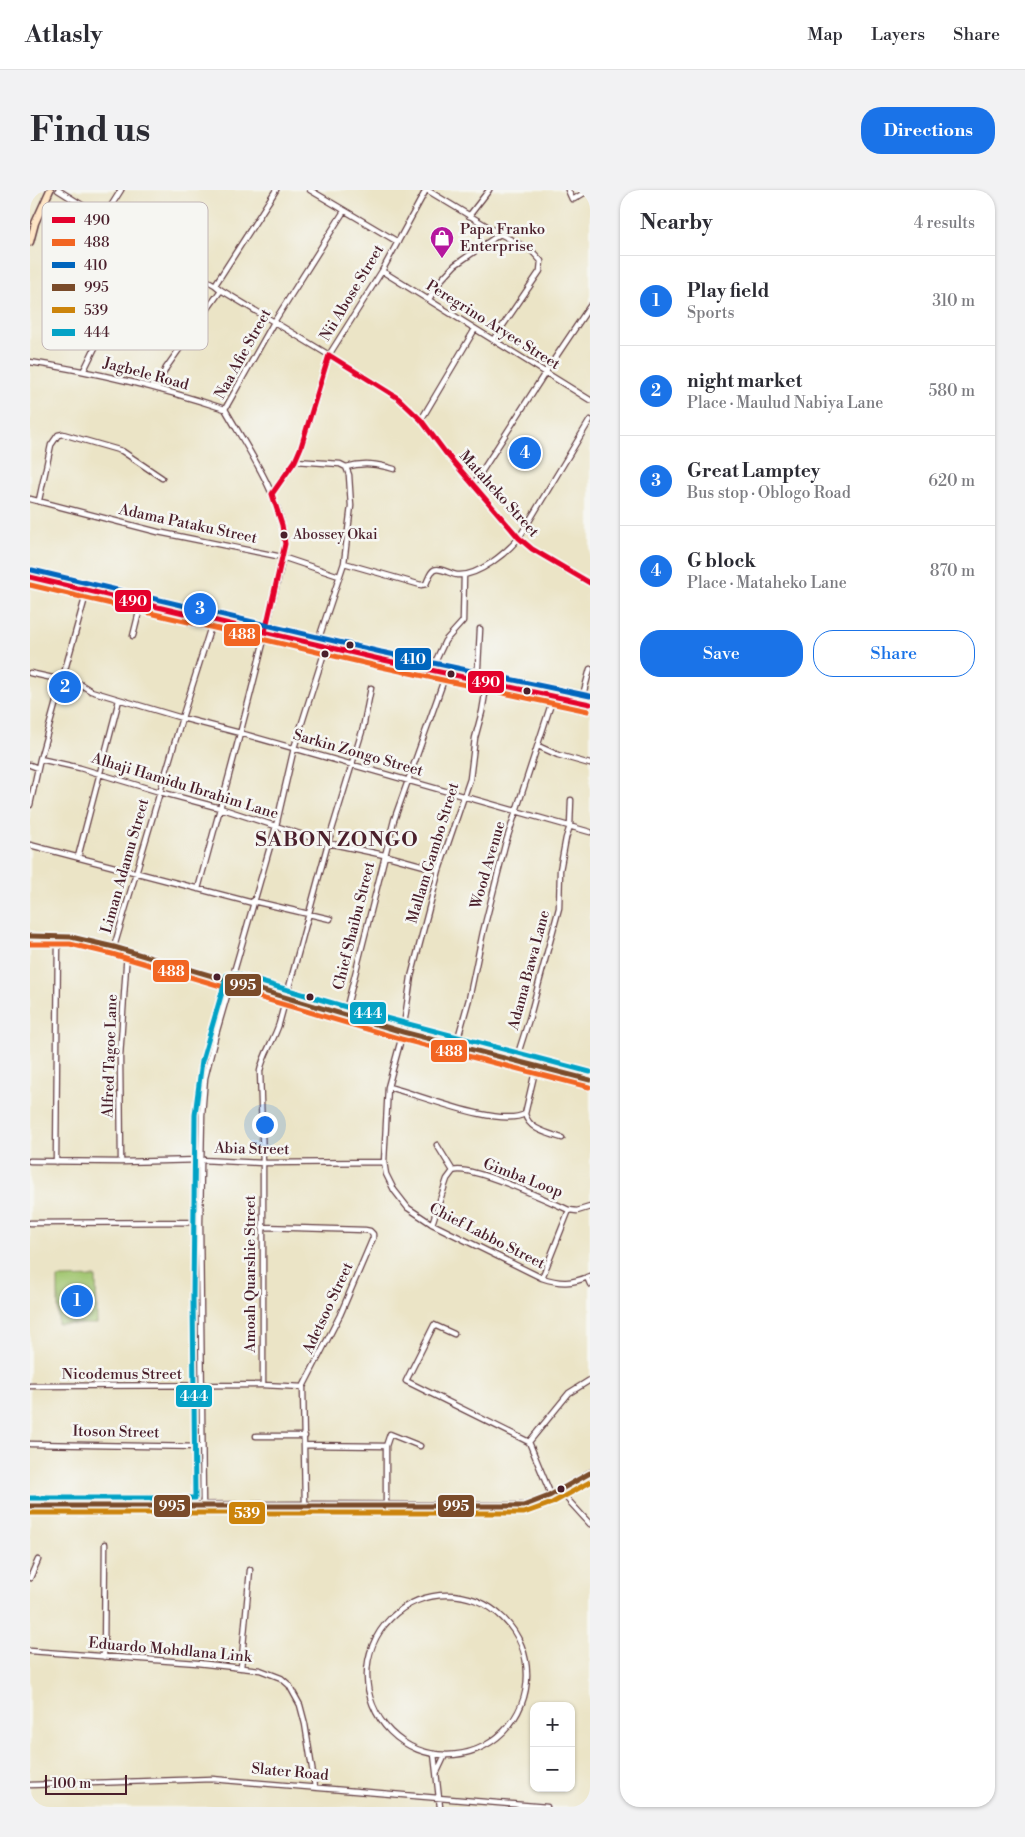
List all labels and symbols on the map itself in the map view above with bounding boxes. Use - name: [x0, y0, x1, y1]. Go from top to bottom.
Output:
- legend: [42, 202, 208, 350]
- text: 490: [84, 212, 110, 230]
- place label: Papa Franko Enterprise: [460, 220, 545, 256]
- shop icon: Papa Franko Enterprise: [429, 225, 455, 259]
- text: 488: [84, 234, 110, 252]
- street label: Nii Abose Street: [316, 241, 389, 345]
- text: 410: [84, 257, 107, 275]
- street label: Peregrino Aryee Street: [422, 276, 564, 374]
- text: 995: [84, 279, 109, 297]
- text: 539: [84, 302, 108, 320]
- street label: Naa Afie Street: [210, 305, 276, 402]
- text: 444: [84, 324, 110, 342]
- street label: Jagbele Road: [100, 353, 191, 395]
- pin: 4: [509, 434, 541, 472]
- street label: Mataheko Street: [455, 447, 543, 542]
- street label: Adama Pataku Street: [116, 500, 260, 548]
- place label: Abossey Okai: [292, 526, 378, 544]
- marker: Abossey Okai: [279, 530, 289, 540]
- line badge: 490: [114, 589, 152, 613]
- pin: 3: [184, 590, 216, 628]
- text: 490: [119, 593, 147, 611]
- line badge: 488: [223, 623, 261, 647]
- text: 488: [228, 626, 256, 644]
- unlabelled marker: [345, 640, 355, 650]
- line badge: 410: [394, 647, 432, 671]
- unlabelled marker: [320, 649, 330, 659]
- text: 410: [400, 651, 426, 669]
- pin: 2: [49, 668, 81, 706]
- unlabelled marker: [446, 669, 456, 679]
- line badge: 490: [467, 670, 505, 694]
- text: 490: [472, 674, 500, 692]
- unlabelled marker: [522, 686, 532, 696]
- street label: Sarkin Zongo Street: [291, 725, 426, 781]
- street label: Alhaji Hamidu Ibrahim Lane: [88, 748, 281, 824]
- street label: Mallam Gambo Street: [403, 780, 464, 926]
- street label: Liman Adamu Street: [97, 796, 154, 936]
- street label: Wood Avenue: [466, 819, 510, 912]
- district label: SABON ZONGO: [255, 828, 419, 853]
- street label: Chief Shaibu Street: [329, 859, 379, 992]
- street label: Adama Bawa Lane: [504, 908, 554, 1033]
- line badge: 488: [152, 959, 190, 983]
- text: 488: [157, 963, 185, 981]
- unlabelled marker: [212, 972, 222, 982]
- line badge: 995: [224, 973, 262, 997]
- text: 995: [230, 977, 256, 995]
- unlabelled marker: [305, 992, 315, 1002]
- street label: Alfred Tagoe Lane: [98, 994, 122, 1119]
- line badge: 444: [349, 1001, 387, 1025]
- text: 444: [354, 1005, 382, 1023]
- line badge: 488: [430, 1039, 468, 1063]
- text: 488: [435, 1043, 463, 1061]
- your location: [252, 1112, 278, 1138]
- street label: Abia Street: [213, 1139, 290, 1159]
- street label: Gimba Loop: [480, 1154, 566, 1202]
- street label: Amoah Quarshie Street: [241, 1194, 260, 1354]
- street label: Chief Labbo Street: [426, 1199, 549, 1274]
- street label: Adetsoo Street: [298, 1259, 358, 1358]
- pin: 1: [61, 1282, 93, 1320]
- street label: Nicodemus Street: [62, 1365, 183, 1384]
- line badge: 444: [175, 1384, 213, 1408]
- text: 444: [180, 1388, 208, 1406]
- street label: Itoson Street: [72, 1422, 160, 1442]
- unlabelled marker: [556, 1484, 566, 1494]
- line badge: 995: [153, 1494, 191, 1518]
- line badge: 995: [437, 1494, 475, 1518]
- text: 995: [159, 1498, 185, 1516]
- text: 995: [443, 1498, 469, 1516]
- line badge: 539: [228, 1501, 266, 1525]
- text: 539: [234, 1505, 260, 1523]
- street label: Eduardo Mohdlana Link: [88, 1633, 254, 1667]
- street label: Slater Road: [250, 1759, 330, 1785]
- scale bar: [45, 1772, 128, 1795]

